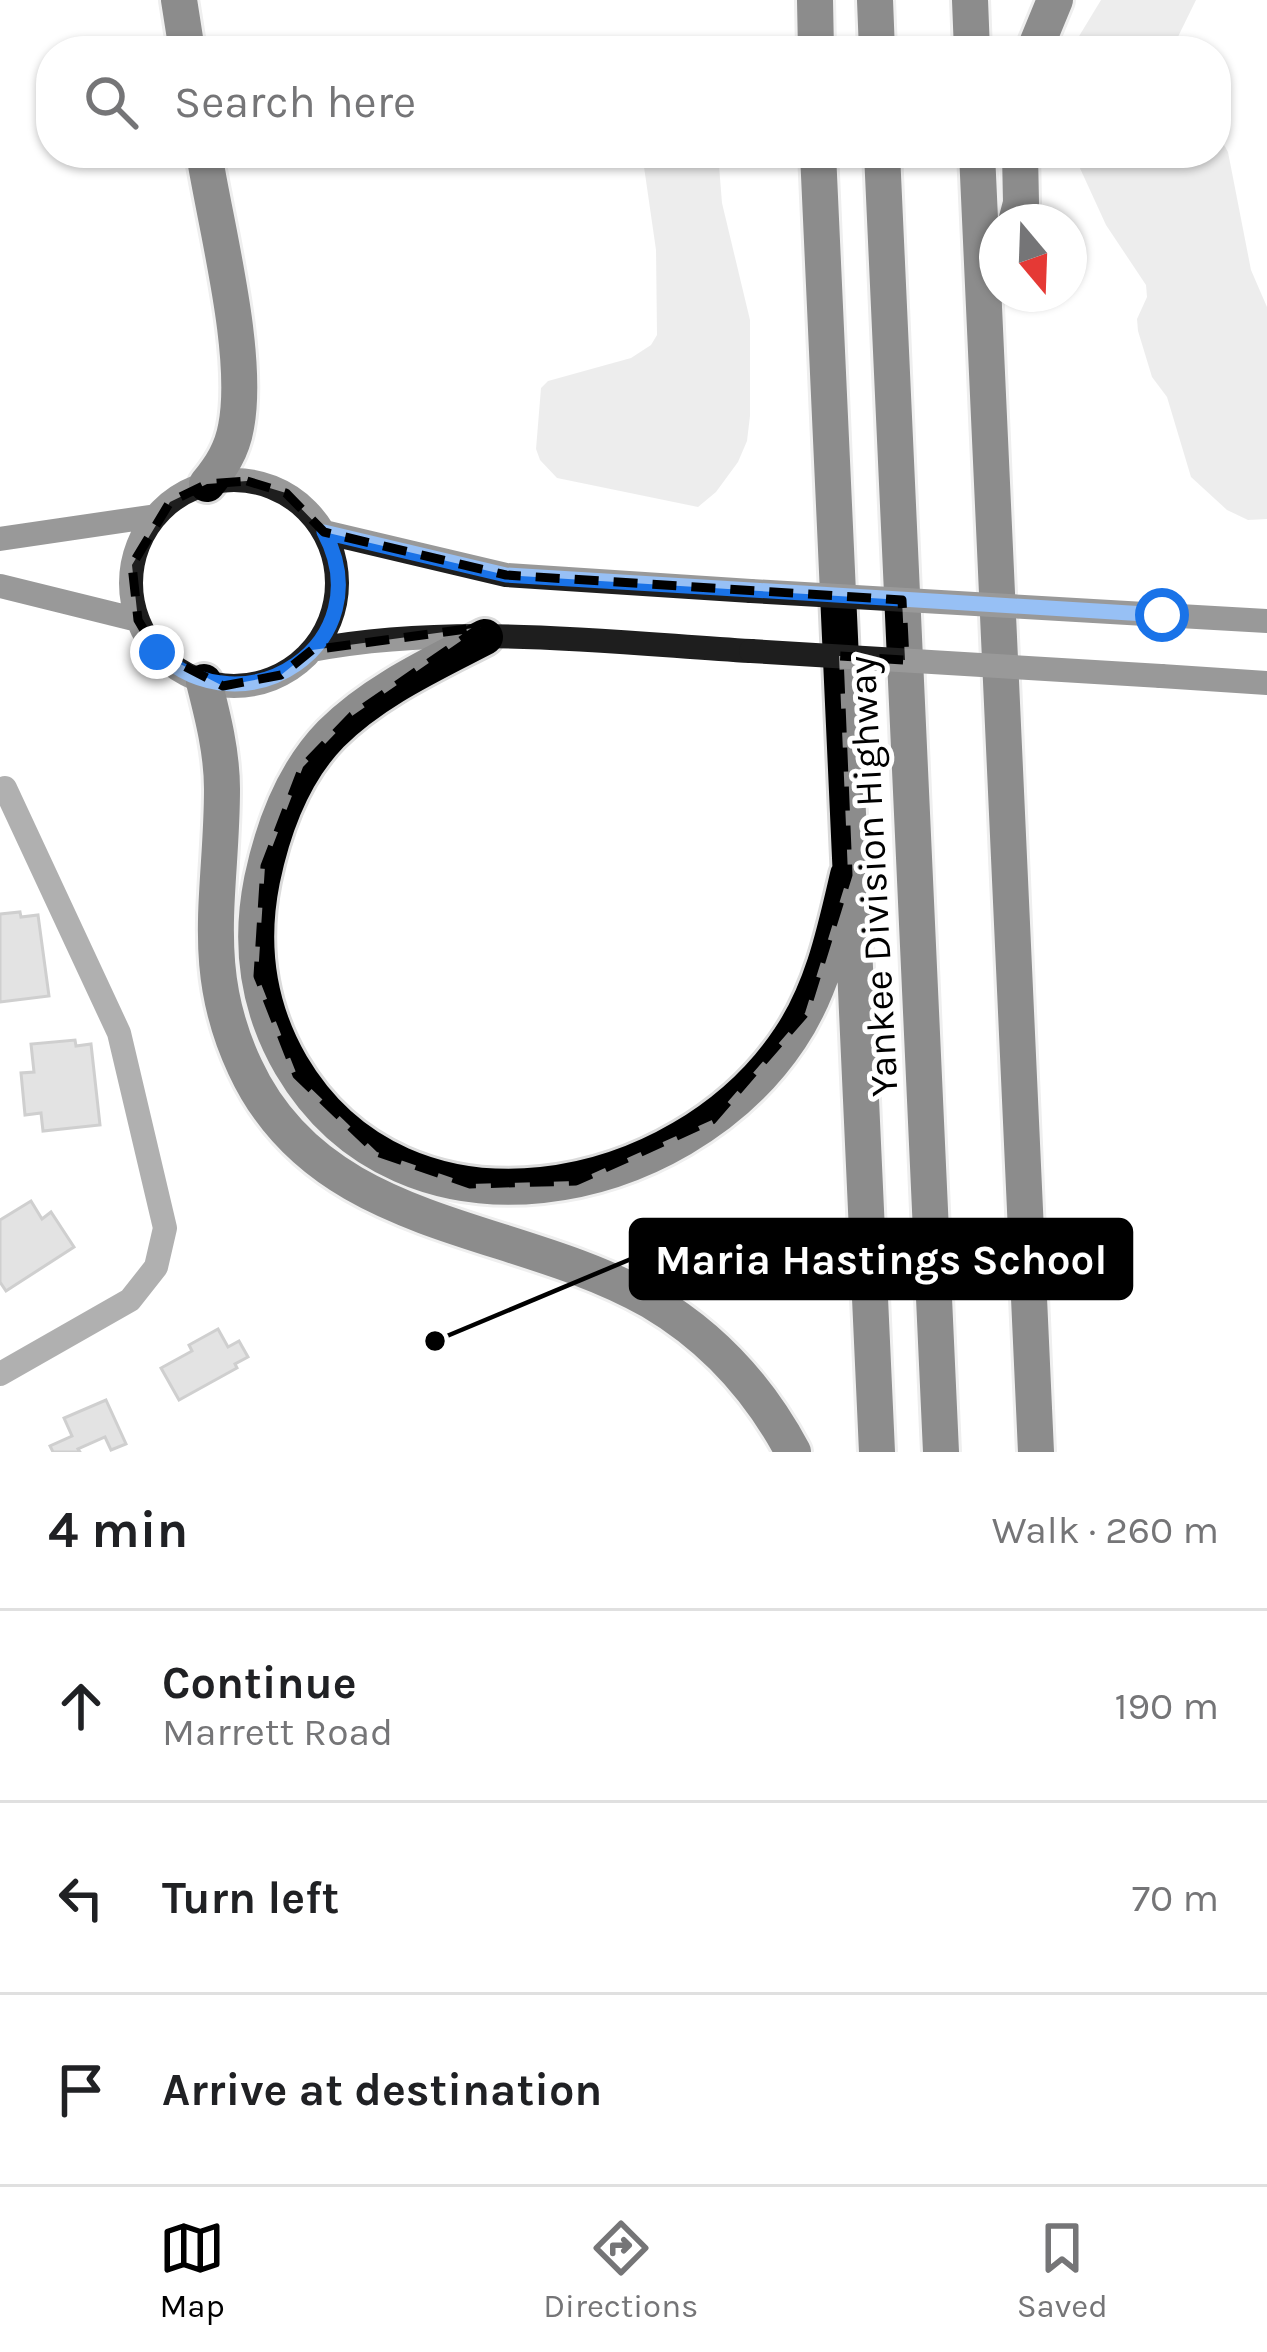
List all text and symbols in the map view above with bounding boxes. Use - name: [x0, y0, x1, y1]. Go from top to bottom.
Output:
- search box: [36, 36, 1231, 168]
- icon: search: [78, 69, 144, 135]
- text: Search here: [174, 76, 416, 128]
- north arrow: [979, 204, 1087, 312]
- route start: [1135, 588, 1189, 642]
- route end: [130, 625, 184, 679]
- street label: Yankee Division Highway: [838, 654, 908, 1098]
- callout: Maria Hastings School: [631, 1220, 1131, 1298]
- text: Maria Hastings School: [655, 1235, 1107, 1285]
- text: 4 min: [48, 1500, 188, 1560]
- text: Walk · 260 m: [992, 1507, 1219, 1553]
- text: Continue: [162, 1657, 357, 1709]
- icon: ahead: [48, 1673, 114, 1739]
- text: 190 m: [1115, 1683, 1219, 1729]
- text: Marrett Road: [162, 1709, 393, 1755]
- icon: left: [48, 1865, 114, 1931]
- text: Turn left: [162, 1872, 339, 1924]
- text: 70 m: [1132, 1875, 1219, 1921]
- icon: arrive: [48, 2057, 114, 2123]
- text: Arrive at destination: [162, 2064, 602, 2116]
- tab: Map: [159, 2215, 225, 2325]
- tab: Directions: [543, 2215, 698, 2325]
- tab: Saved: [1017, 2215, 1108, 2325]

